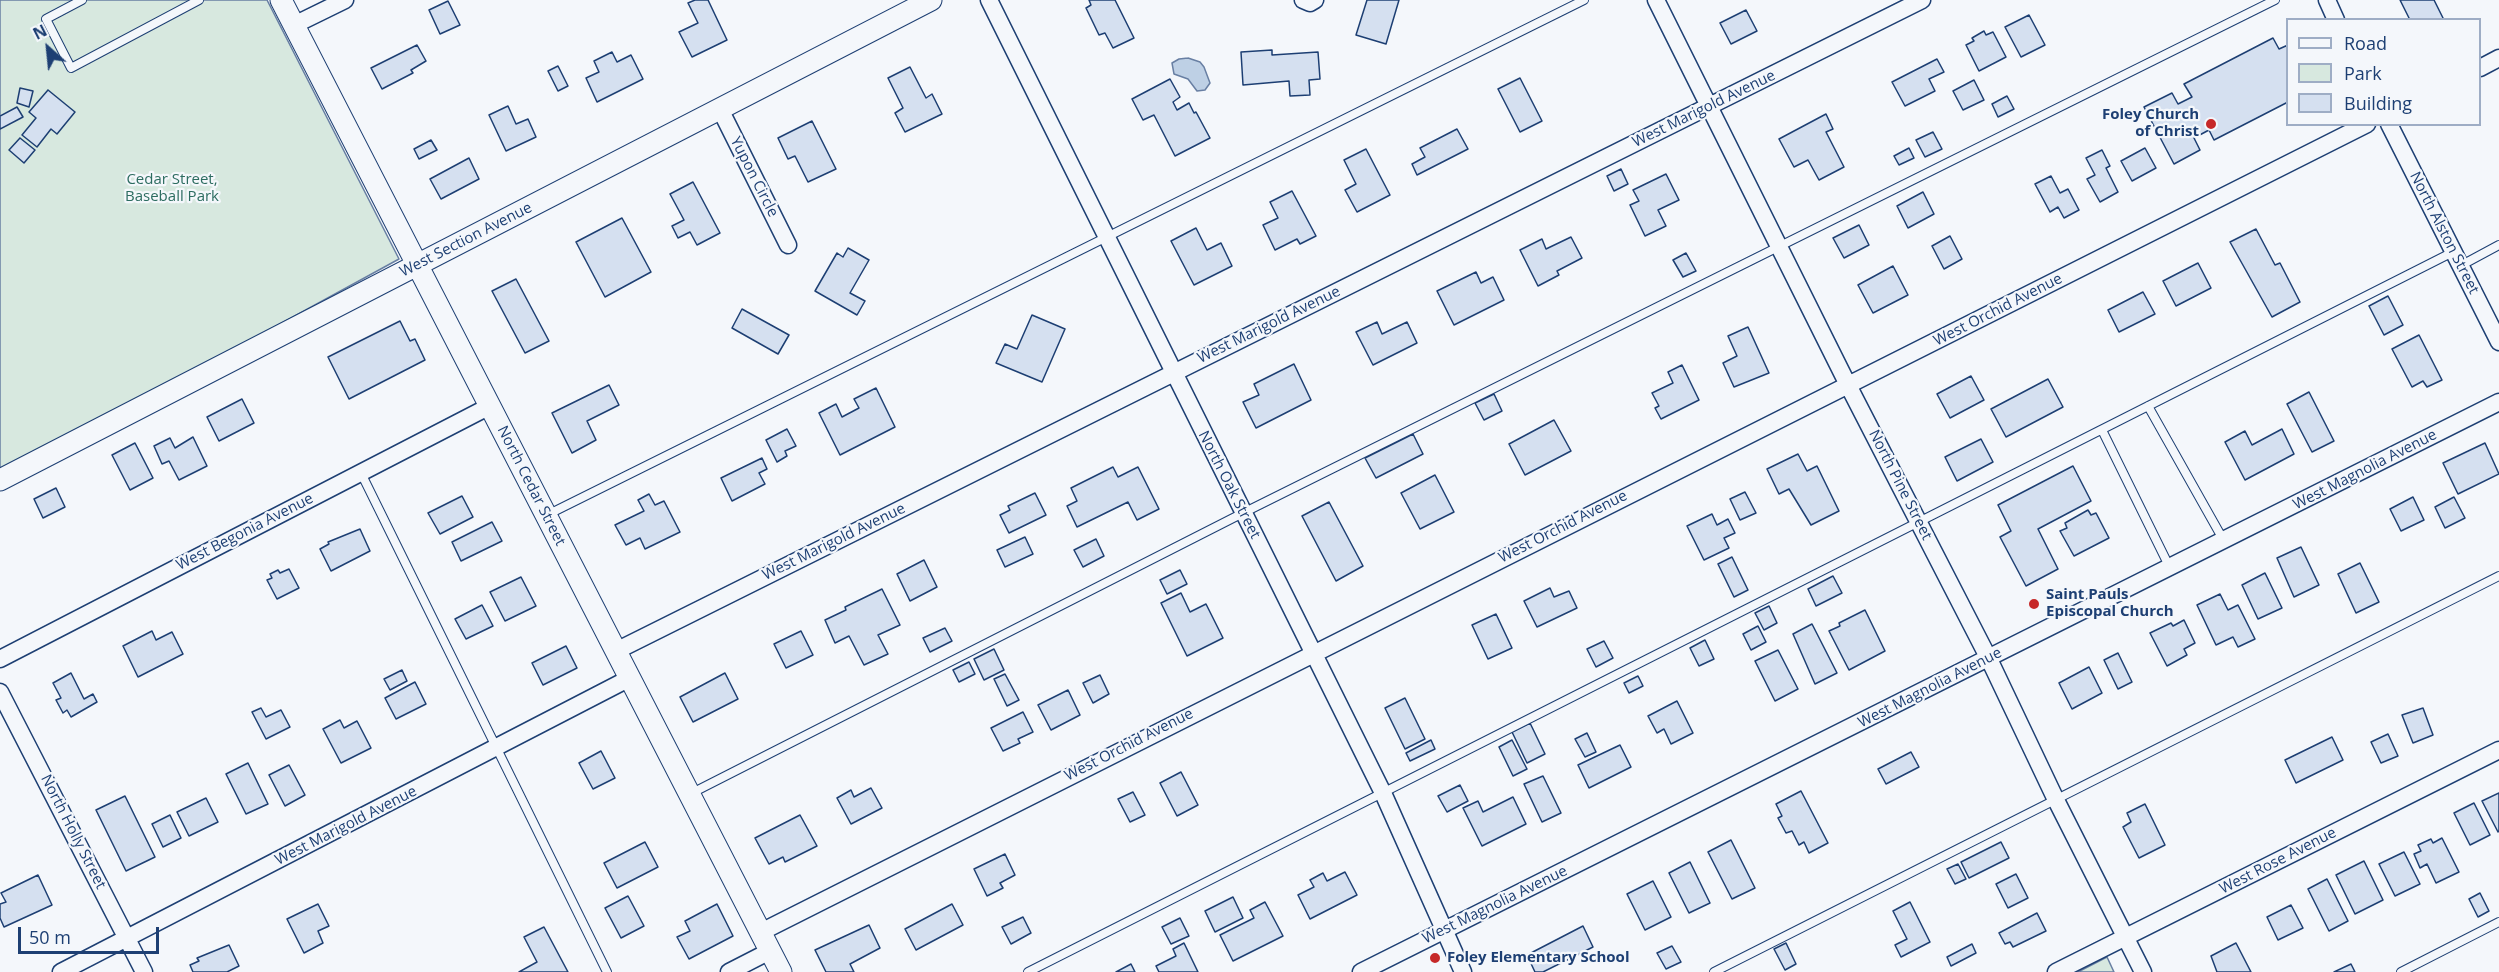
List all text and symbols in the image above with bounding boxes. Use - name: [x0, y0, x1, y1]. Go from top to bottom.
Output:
- north arrow: [18, 18, 78, 78]
- legend: [2286, 18, 2481, 126]
- text: N: [29, 19, 51, 45]
- text: Road: [2344, 31, 2387, 55]
- text: Park: [2344, 61, 2382, 85]
- street label: West Marigold Avenue: [1630, 67, 1778, 151]
- text: Building: [2344, 91, 2412, 115]
- place label: Foley Church of Christ: [2102, 106, 2199, 141]
- marker: Foley Church of Christ: [2204, 117, 2218, 131]
- street label: Yupon Circle: [726, 134, 782, 220]
- street label: North Alston Street: [2405, 169, 2483, 297]
- park label: Cedar Street, Baseball Park: [125, 171, 219, 206]
- street label: West Section Avenue: [397, 199, 535, 281]
- street label: West Orchid Avenue: [1931, 270, 2065, 350]
- street label: West Marigold Avenue: [1195, 283, 1343, 367]
- street label: North Cedar Street: [493, 423, 569, 549]
- street label: West Magnolia Avenue: [2290, 426, 2440, 514]
- street label: North Pine Street: [1864, 427, 1936, 543]
- street label: North Oak Street: [1194, 428, 1264, 542]
- street label: West Orchid Avenue: [1496, 487, 1630, 567]
- street label: West Begonia Avenue: [173, 490, 317, 574]
- street label: West Marigold Avenue: [760, 500, 908, 584]
- place label: Saint Pauls Episcopal Church: [2046, 586, 2174, 621]
- marker: Saint Pauls Episcopal Church: [2027, 597, 2041, 611]
- street label: West Magnolia Avenue: [1855, 644, 2005, 732]
- street label: West Orchid Avenue: [1062, 705, 1196, 785]
- street label: North Holly Street: [36, 772, 110, 892]
- street label: West Marigold Avenue: [272, 782, 420, 870]
- street label: West Rose Avenue: [2217, 824, 2339, 898]
- street label: West Magnolia Avenue: [1420, 862, 1570, 948]
- scale bar: [21, 915, 162, 953]
- text: 50 m: [29, 925, 71, 949]
- place label: Foley Elementary School: [1447, 949, 1629, 967]
- marker: Foley Elementary School: [1428, 951, 1442, 965]

